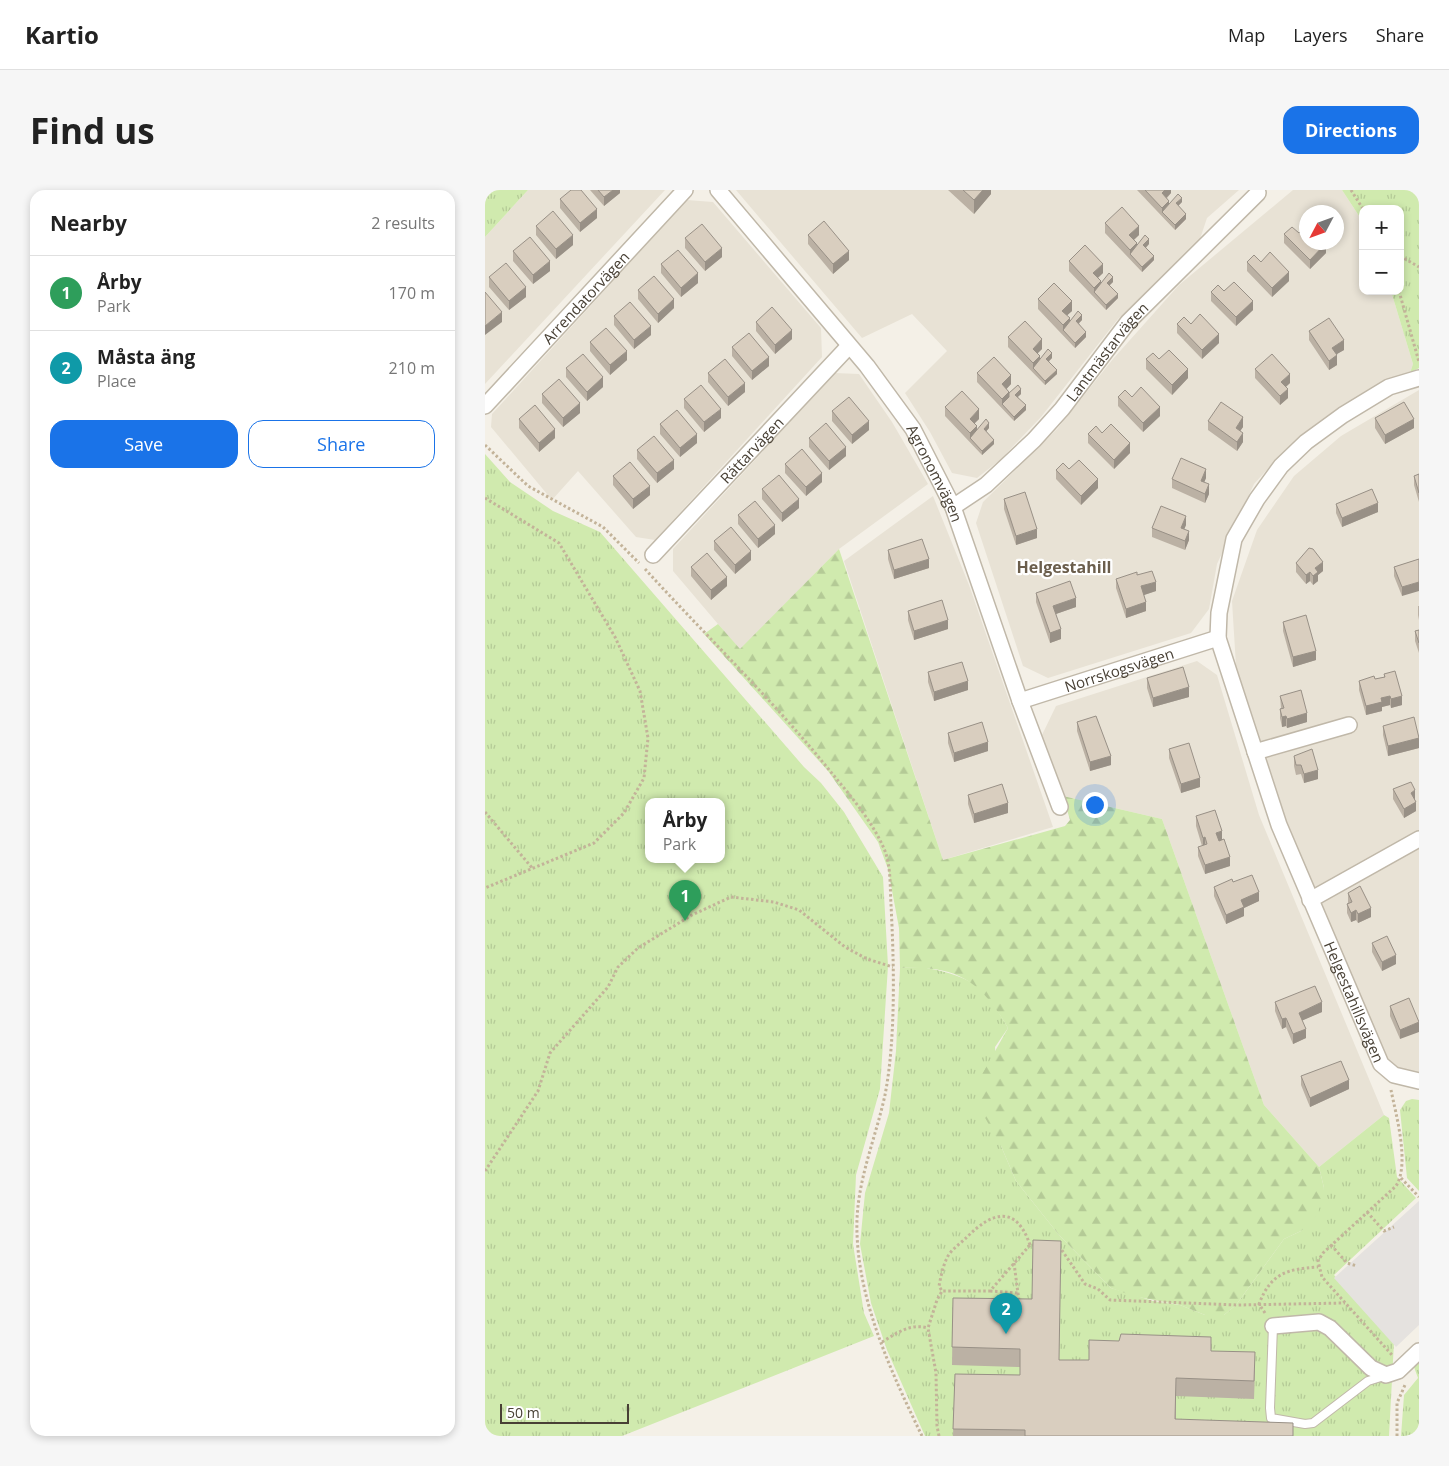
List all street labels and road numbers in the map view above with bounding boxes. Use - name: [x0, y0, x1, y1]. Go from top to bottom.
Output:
- street label: Arrendatorvägen: [538, 247, 633, 348]
- street label: Lantmästarvägen: [1061, 298, 1152, 406]
- street label: Rättarvägen: [715, 412, 788, 488]
- street label: Agronomvägen: [902, 421, 967, 524]
- street label: Norrskogsvägen: [1062, 643, 1176, 696]
- street label: Helgestahillsvägen: [1320, 938, 1389, 1066]

